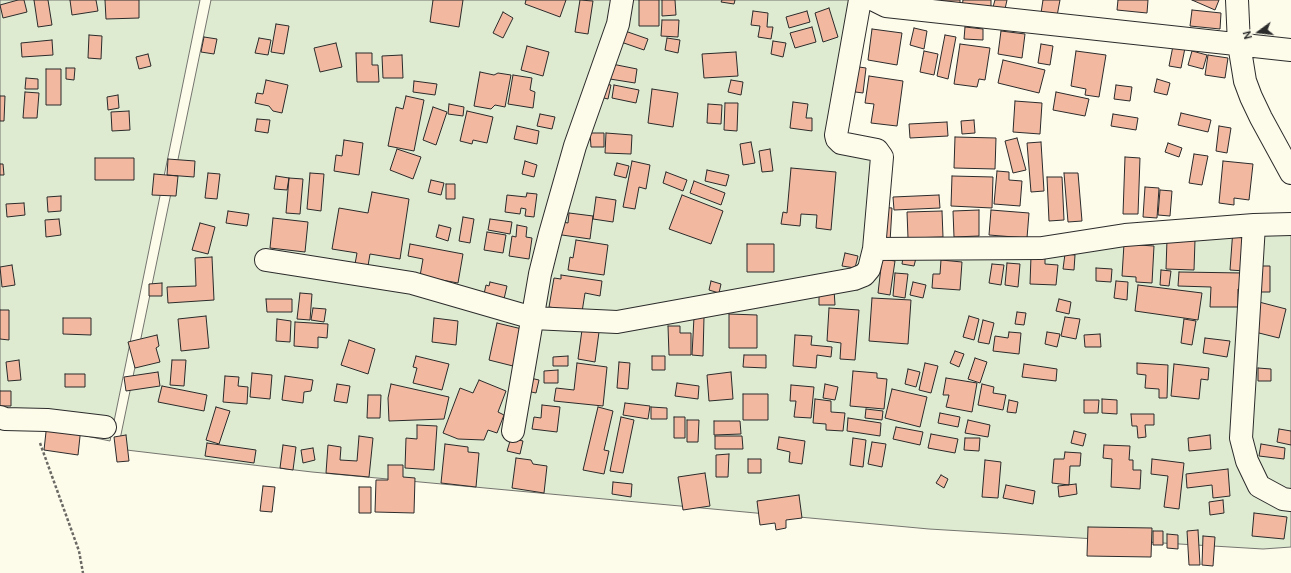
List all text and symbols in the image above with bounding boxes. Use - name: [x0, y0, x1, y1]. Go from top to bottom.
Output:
- north arrow: [1239, 12, 1279, 52]
- text: N: [1240, 29, 1255, 41]

